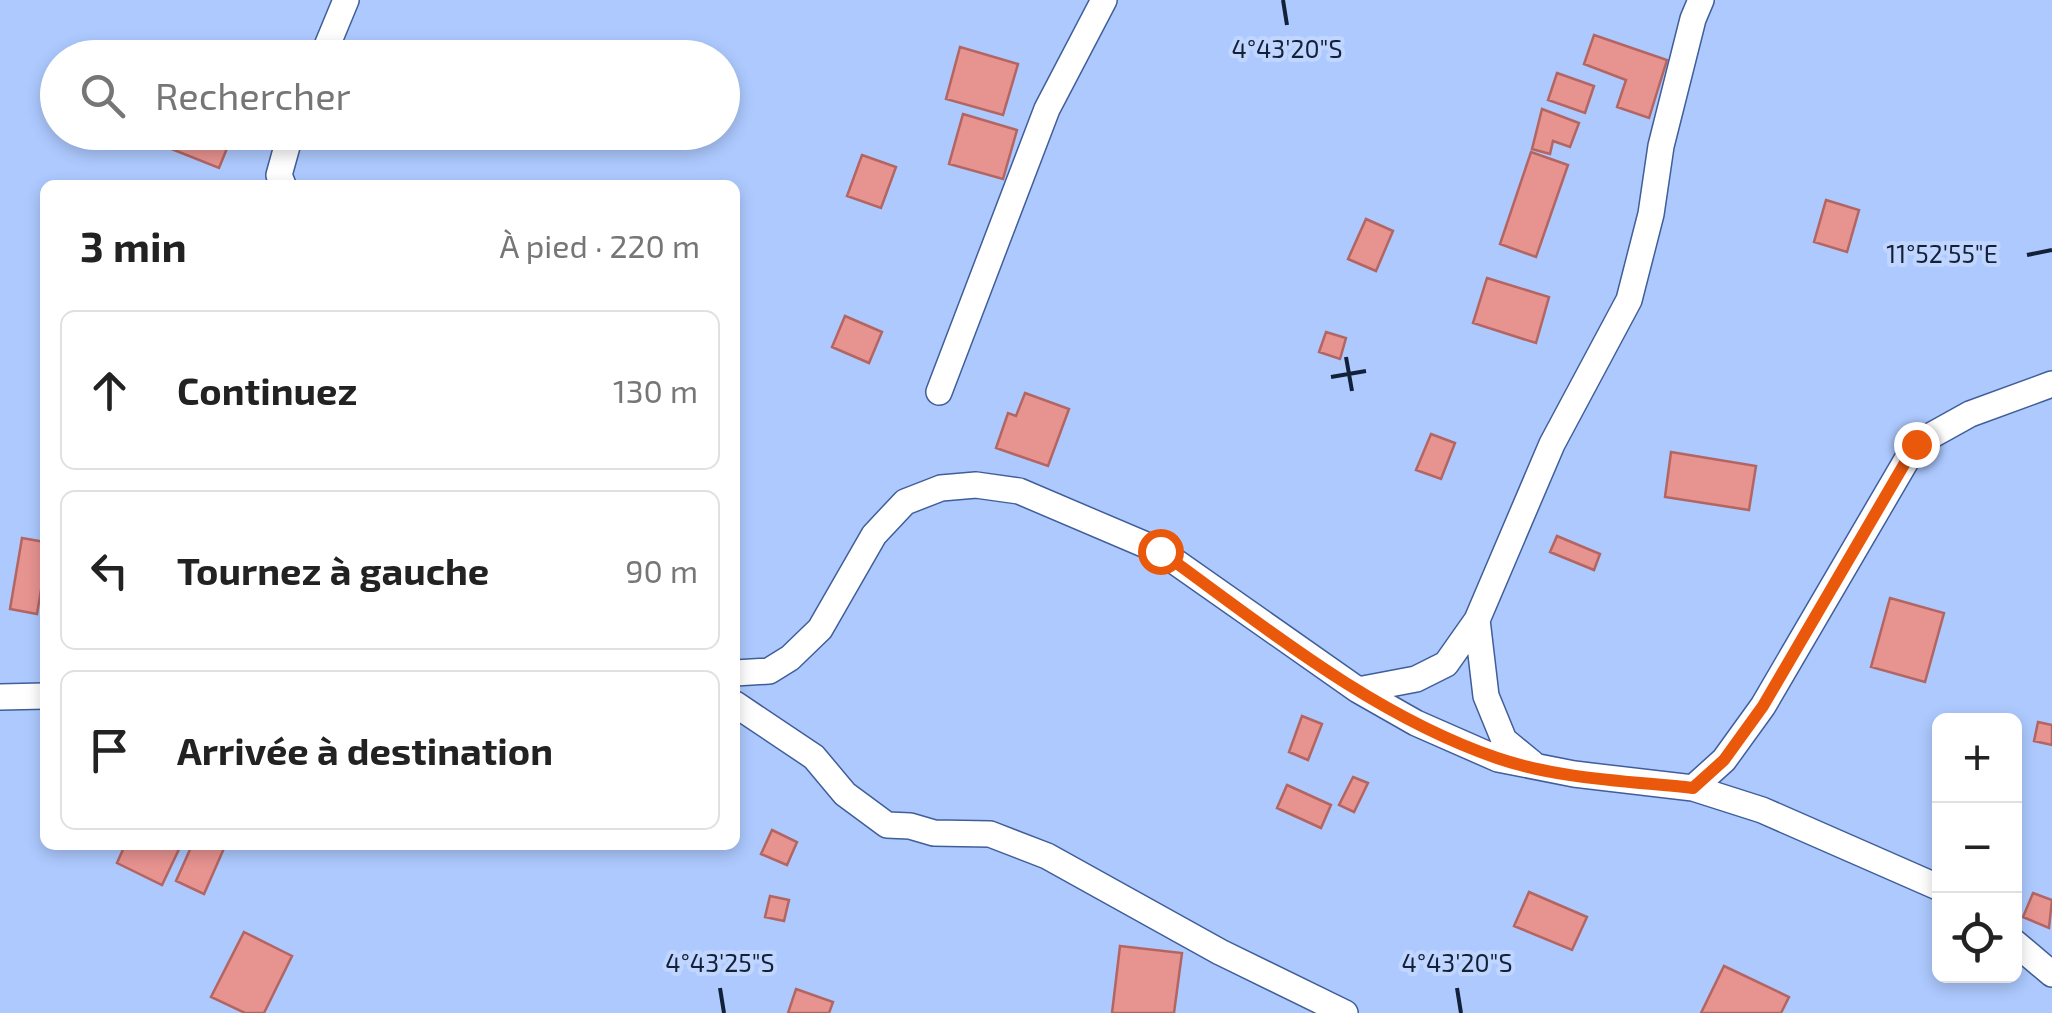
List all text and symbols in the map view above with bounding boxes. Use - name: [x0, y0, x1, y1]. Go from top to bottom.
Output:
- text: 4°43'20"S: [1232, 33, 1342, 63]
- search box: [40, 40, 740, 150]
- icon: search: [75, 68, 130, 123]
- text: Rechercher: [155, 72, 351, 118]
- text: 3 min: [80, 220, 187, 270]
- text: À pied · 220 m: [499, 226, 700, 264]
- text: 11°52'55"E: [1886, 238, 1998, 268]
- icon: ahead: [82, 363, 137, 418]
- text: Continuez: [177, 367, 357, 413]
- text: 130 m: [613, 371, 698, 409]
- route end: [1894, 422, 1940, 468]
- route start: [1138, 529, 1184, 575]
- icon: left: [82, 543, 137, 598]
- text: Tournez à gauche: [177, 547, 489, 593]
- text: 90 m: [625, 551, 698, 589]
- map controls: [1932, 713, 2022, 983]
- button: +: [1932, 713, 2022, 803]
- icon: arrive: [82, 723, 137, 778]
- text: Arrivée à destination: [177, 727, 553, 773]
- button: −: [1932, 803, 2022, 893]
- button: locate: [1932, 893, 2022, 983]
- text: 4°43'25"S: [665, 947, 775, 977]
- text: 4°43'20"S: [1402, 947, 1512, 977]

